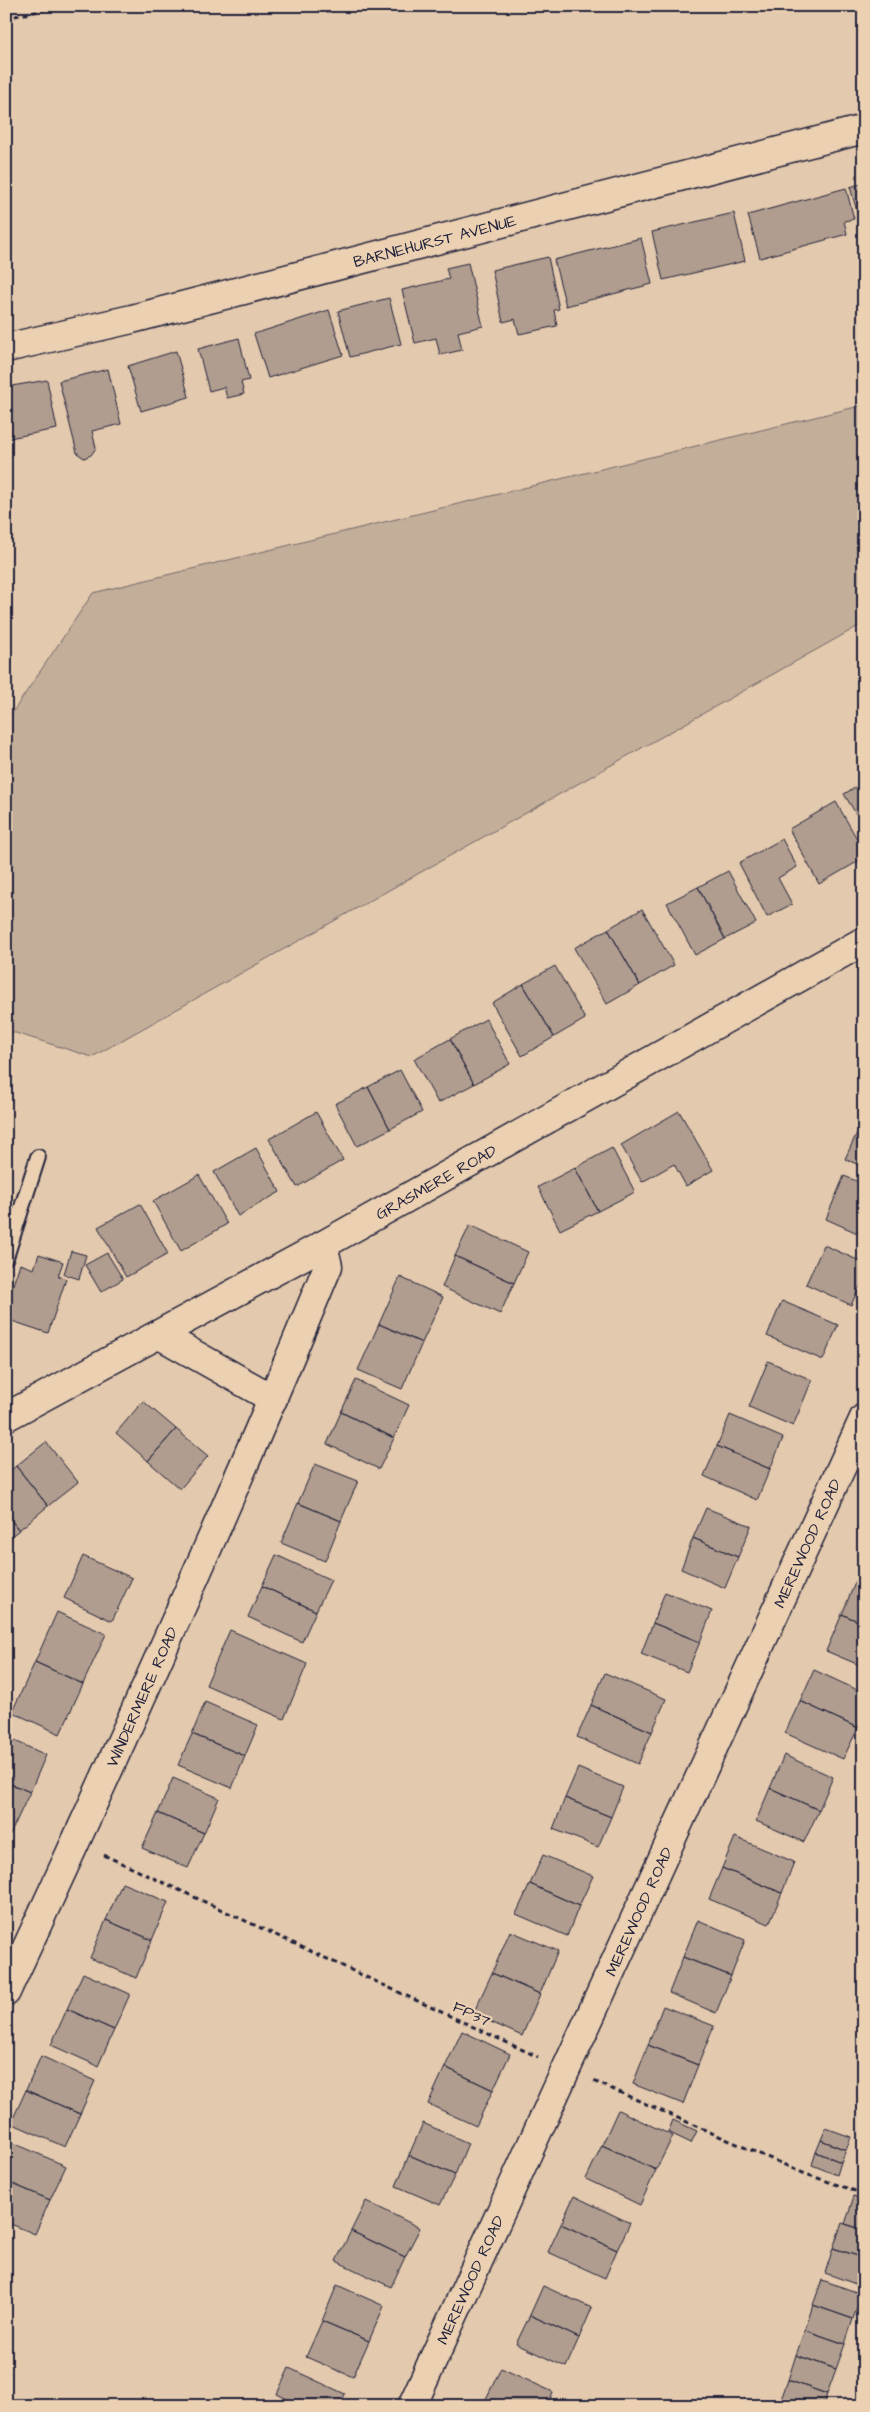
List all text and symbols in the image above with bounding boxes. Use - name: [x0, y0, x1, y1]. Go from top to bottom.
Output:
- street label: BARNEHURST AVENUE: [351, 210, 519, 273]
- street label: GRASMERE ROAD: [372, 1140, 501, 1225]
- street label: MEREWOOD ROAD: [769, 1475, 847, 1611]
- street label: WINDERMERE ROAD: [101, 1623, 184, 1771]
- street label: MEREWOOD ROAD: [600, 1844, 678, 1980]
- street label: FP37: [449, 1996, 494, 2032]
- street label: MEREWOOD ROAD: [432, 2212, 510, 2348]

